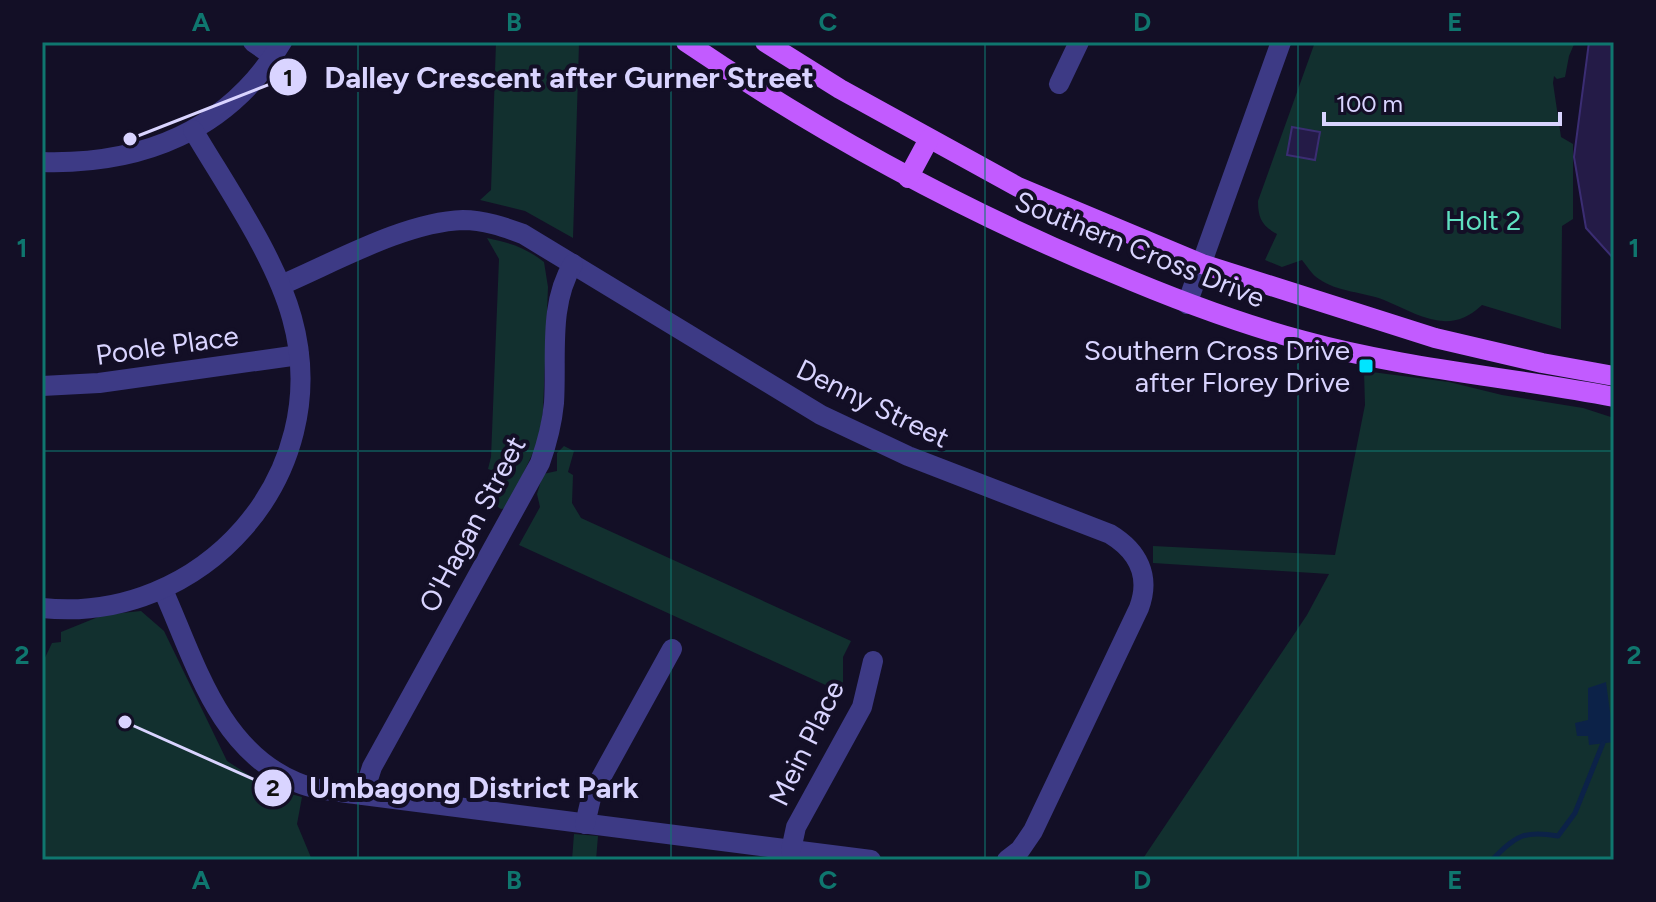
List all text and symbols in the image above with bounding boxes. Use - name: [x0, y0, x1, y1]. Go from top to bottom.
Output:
- text: A: [192, 6, 211, 38]
- text: B: [506, 6, 522, 38]
- text: C: [819, 6, 838, 38]
- text: D: [1133, 6, 1151, 38]
- text: E: [1447, 6, 1463, 38]
- callout: Dalley Crescent after Gurner Street: [268, 50, 830, 104]
- text: Dalley Crescent after Gurner Street: [324, 59, 814, 96]
- text: 1: [283, 63, 293, 92]
- scale bar: [1324, 76, 1560, 126]
- text: 100 m: [1336, 89, 1403, 118]
- street label: Southern Cross Drive: [1010, 183, 1270, 315]
- park label: Holt 2: [1445, 203, 1521, 237]
- text: 1: [17, 232, 27, 264]
- text: 1: [1629, 232, 1639, 264]
- street label: Poole Place: [93, 318, 241, 372]
- place label: Southern Cross Drive after Florey Drive: [1084, 333, 1350, 399]
- street label: Denny Street: [791, 351, 955, 455]
- marker: Southern Cross Drive after Florey Drive: [1357, 357, 1375, 375]
- street label: O'Hagan Street: [411, 430, 533, 618]
- text: 2: [14, 639, 30, 671]
- text: 2: [1626, 639, 1642, 671]
- street label: Mein Place: [761, 675, 851, 811]
- callout: Umbagong District Park: [253, 761, 655, 815]
- text: Umbagong District Park: [309, 769, 639, 806]
- text: 2: [266, 773, 280, 802]
- text: A: [192, 864, 211, 896]
- text: B: [506, 864, 522, 896]
- text: C: [819, 864, 838, 896]
- text: D: [1133, 864, 1151, 896]
- text: E: [1447, 864, 1463, 896]

